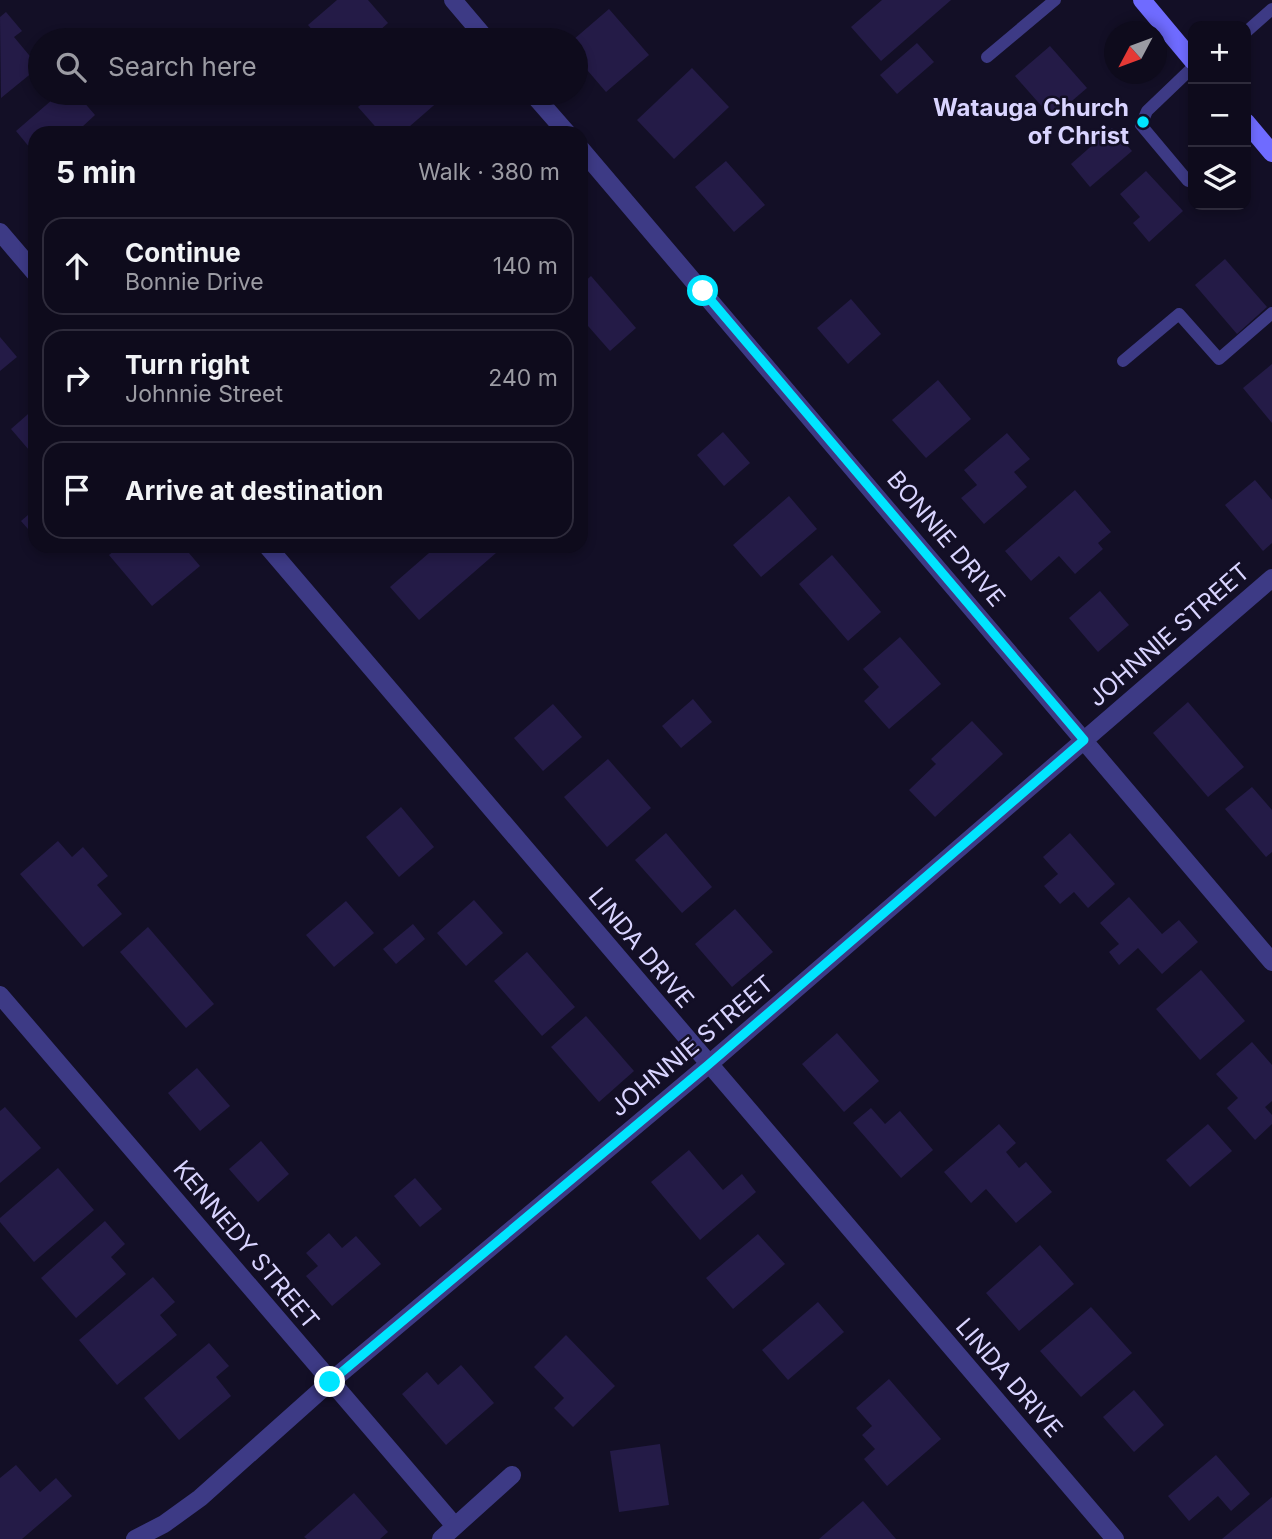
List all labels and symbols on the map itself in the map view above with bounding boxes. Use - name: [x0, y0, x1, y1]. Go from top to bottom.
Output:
- north arrow: [1104, 21, 1167, 84]
- place label: Watauga Church of Christ: [933, 93, 1129, 150]
- marker: Watauga Church of Christ: [1135, 114, 1151, 130]
- route start: [687, 275, 718, 306]
- street label: BONNIE DRIVE: [881, 465, 1011, 612]
- street label: JOHNNIE STREET: [1082, 557, 1255, 713]
- street label: LINDA DRIVE: [583, 882, 700, 1014]
- street label: JOHNNIE STREET: [604, 969, 779, 1122]
- street label: KENNEDY STREET: [167, 1154, 325, 1335]
- street label: LINDA DRIVE: [950, 1312, 1069, 1443]
- route end: [314, 1366, 345, 1397]

